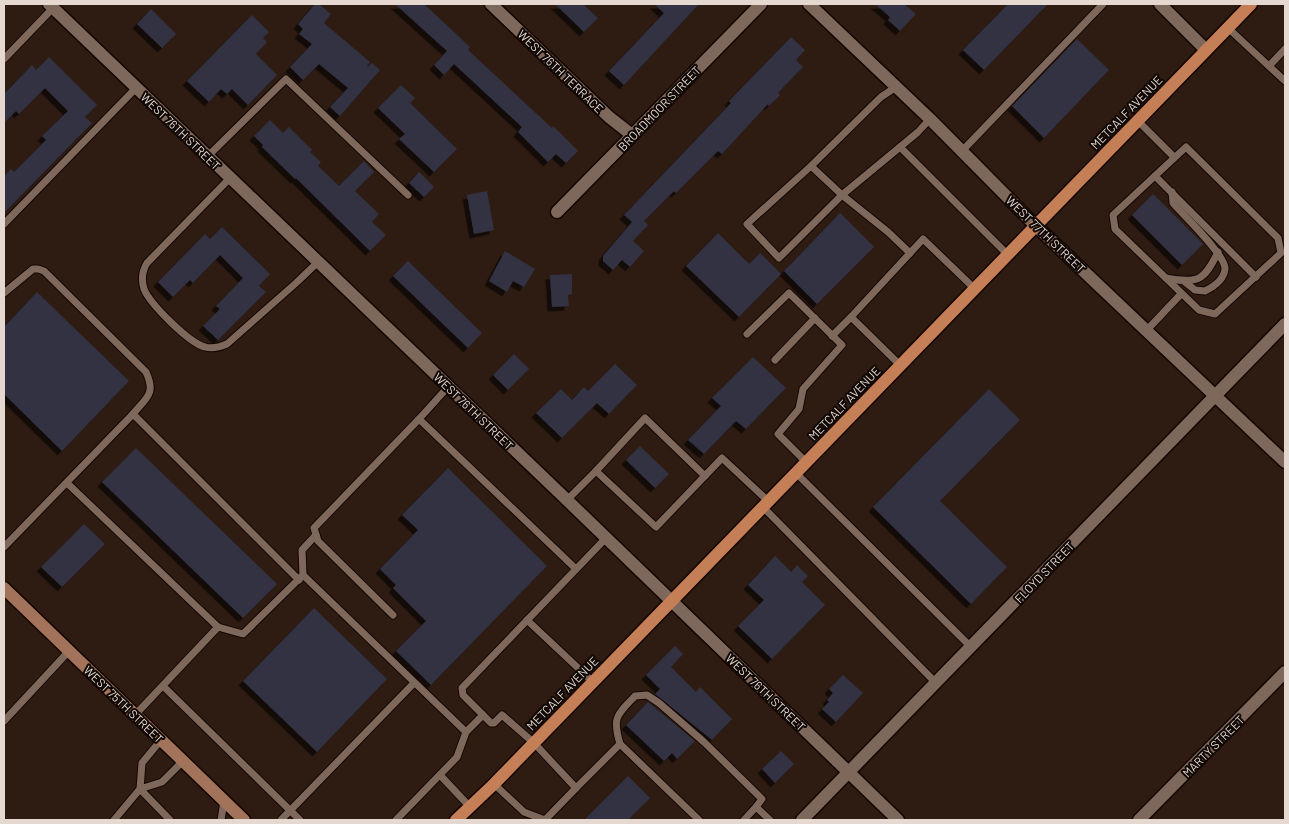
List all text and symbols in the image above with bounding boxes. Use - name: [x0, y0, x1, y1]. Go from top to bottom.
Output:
- street label: WEST 76TH TERRACE: [515, 27, 607, 115]
- street label: BROADMOOR STREET: [615, 63, 703, 153]
- street label: METCALF AVENUE: [1087, 72, 1165, 152]
- street label: WEST 76TH STREET: [138, 90, 224, 173]
- street label: WEST 77TH STREET: [1004, 193, 1089, 275]
- street label: METCALF AVENUE: [805, 363, 883, 443]
- street label: WEST 76TH STREET: [431, 370, 517, 453]
- street label: FLOYD STREET: [1011, 538, 1077, 606]
- street label: WEST 76TH STREET: [723, 651, 809, 734]
- street label: METCALF AVENUE: [523, 653, 601, 733]
- street label: WEST 75TH STREET: [81, 663, 167, 746]
- street label: MARTY STREET: [1179, 712, 1247, 780]

